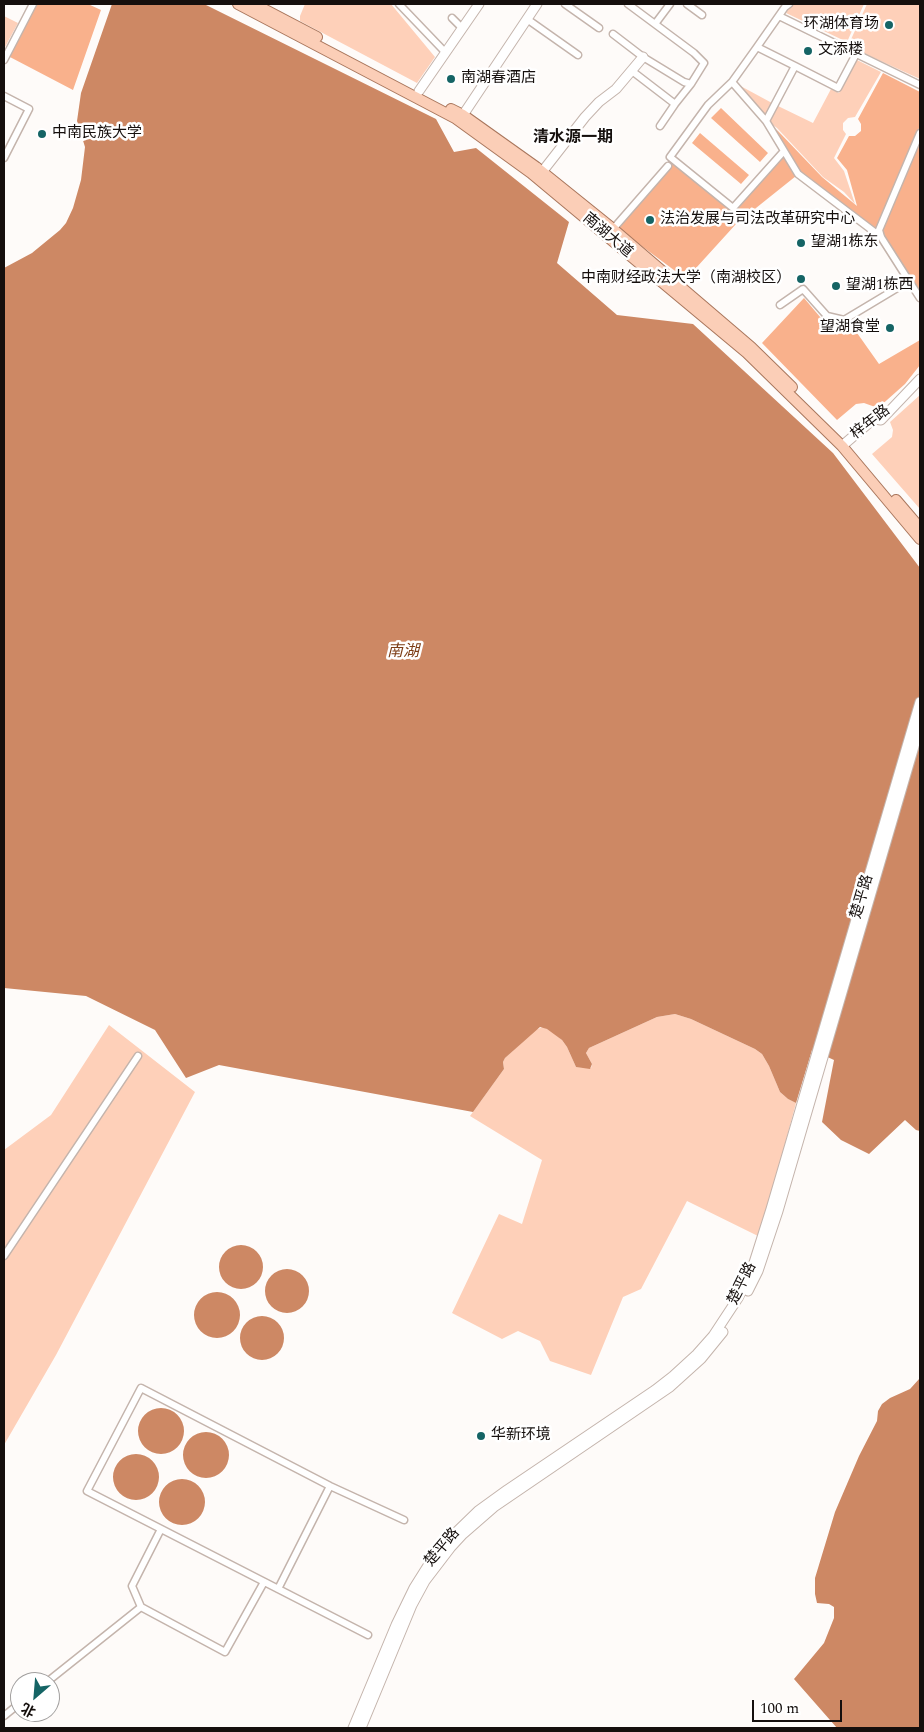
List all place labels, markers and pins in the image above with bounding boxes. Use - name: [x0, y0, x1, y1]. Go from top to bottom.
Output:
- place label: 环湖体育场: [804, 16, 879, 34]
- marker: 环湖体育场: [883, 19, 895, 31]
- place label: 文添楼: [818, 42, 863, 60]
- marker: 文添楼: [802, 45, 814, 57]
- place label: 南湖春酒店: [461, 70, 536, 88]
- marker: 南湖春酒店: [445, 73, 457, 85]
- place label: 中南民族大学: [52, 125, 142, 143]
- marker: 中南民族大学: [36, 128, 48, 140]
- place label: 法治发展与司法改革研究中心: [660, 211, 855, 229]
- marker: 法治发展与司法改革研究中心: [644, 214, 656, 226]
- place label: 望湖1栋东: [811, 234, 878, 252]
- marker: 望湖1栋东: [795, 237, 807, 249]
- place label: 中南财经政法大学（南湖校区）: [581, 270, 791, 288]
- marker: 中南财经政法大学（南湖校区）: [795, 273, 807, 285]
- place label: 望湖1栋西: [846, 277, 913, 295]
- marker: 望湖1栋西: [830, 280, 842, 292]
- place label: 望湖食堂: [820, 319, 880, 337]
- marker: 望湖食堂: [884, 322, 896, 334]
- place label: 华新环境: [491, 1427, 551, 1445]
- marker: 华新环境: [475, 1430, 487, 1442]

